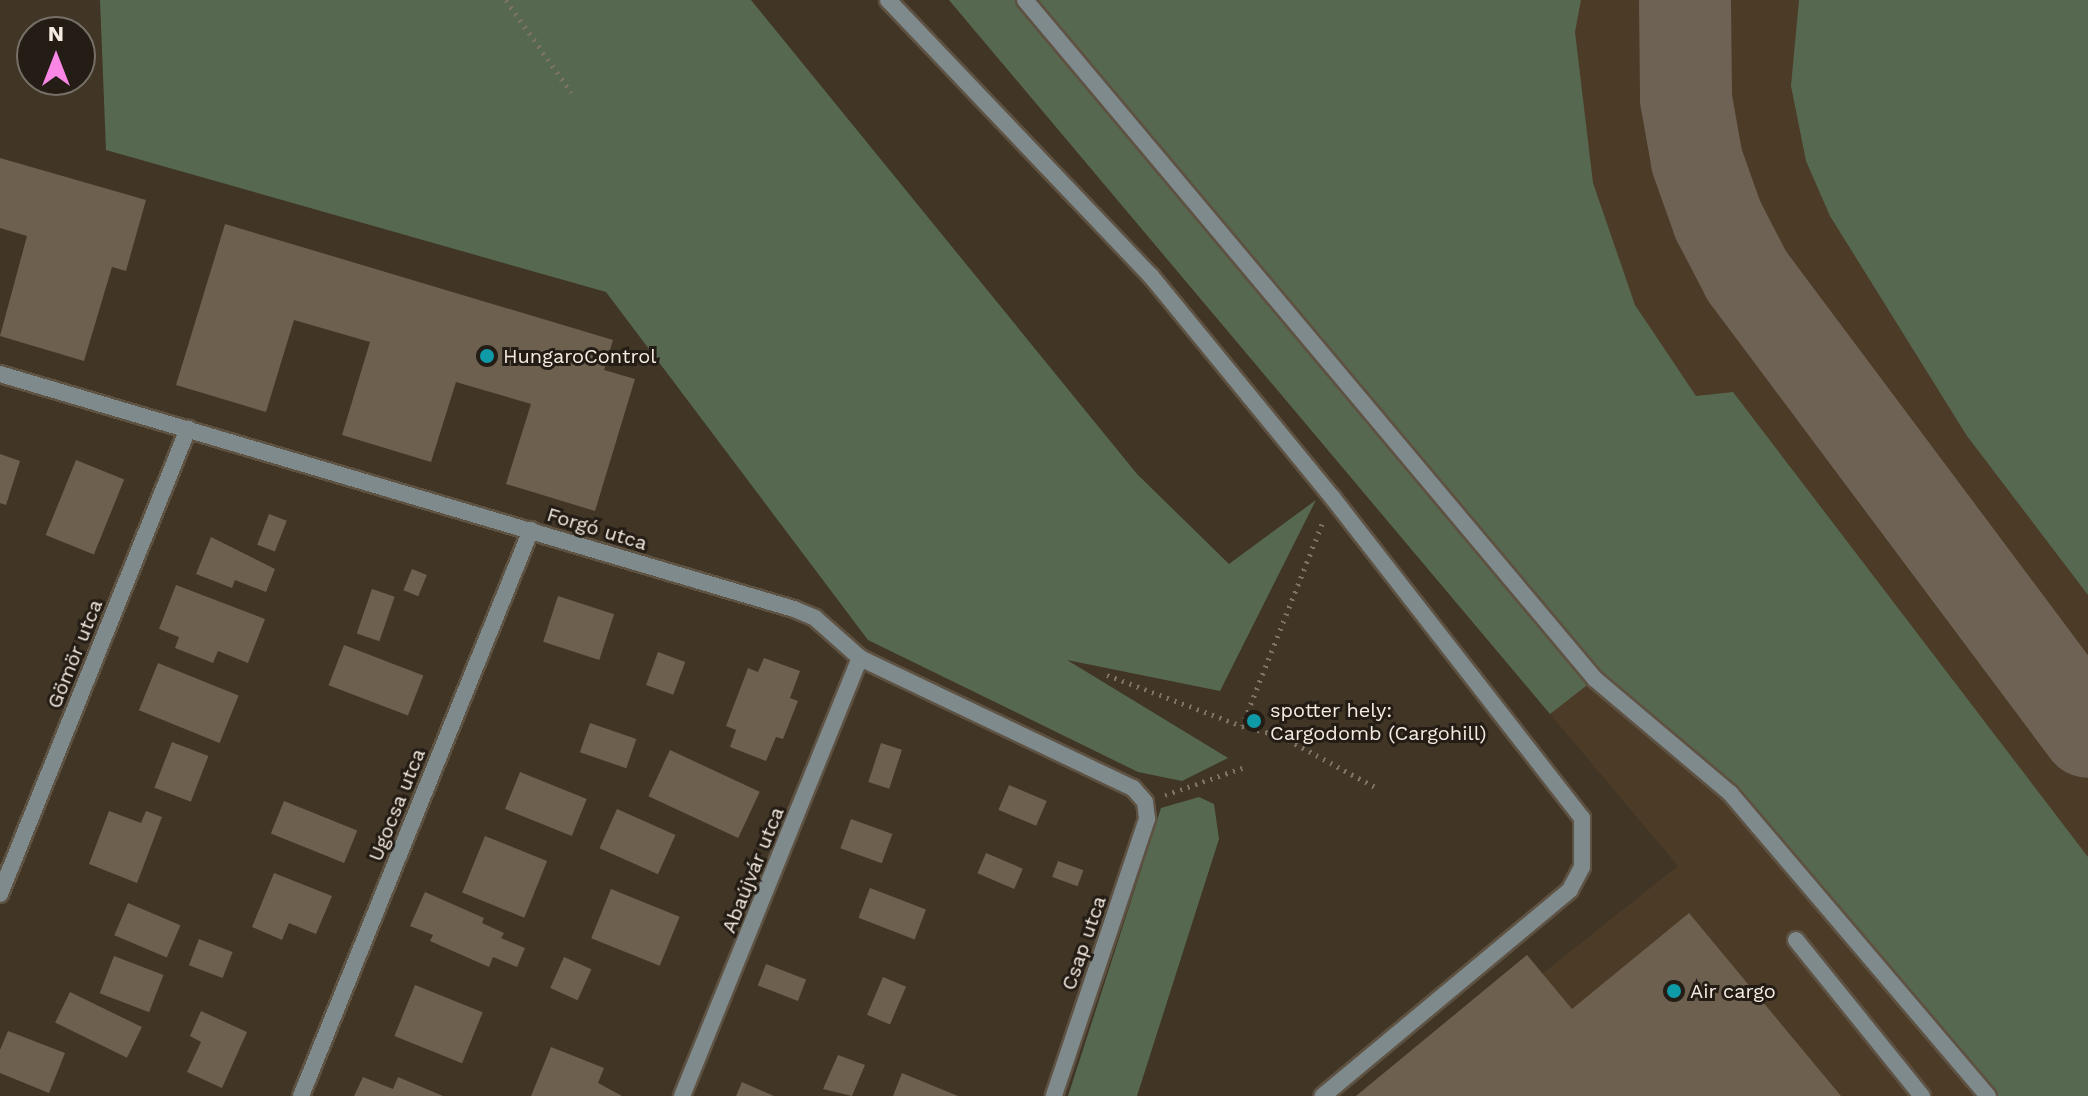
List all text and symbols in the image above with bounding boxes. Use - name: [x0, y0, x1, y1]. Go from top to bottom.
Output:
- north arrow: [16, 16, 96, 96]
- text: N: [48, 21, 64, 46]
- place label: HungaroControl: [503, 344, 656, 368]
- marker: HungaroControl: [478, 347, 496, 365]
- street label: Forgó utca: [544, 502, 650, 556]
- street label: Gömör utca: [42, 596, 108, 712]
- place label: spotter hely: Cargodomb (Cargohill): [1270, 698, 1486, 745]
- marker: spotter hely: Cargodomb (Cargohill): [1245, 712, 1263, 730]
- street label: Ugocsa utca: [363, 745, 431, 865]
- street label: Abaújvár utca: [717, 803, 789, 937]
- street label: Csap utca: [1057, 893, 1111, 993]
- place label: Air cargo: [1690, 979, 1776, 1003]
- marker: Air cargo: [1665, 982, 1683, 1000]

